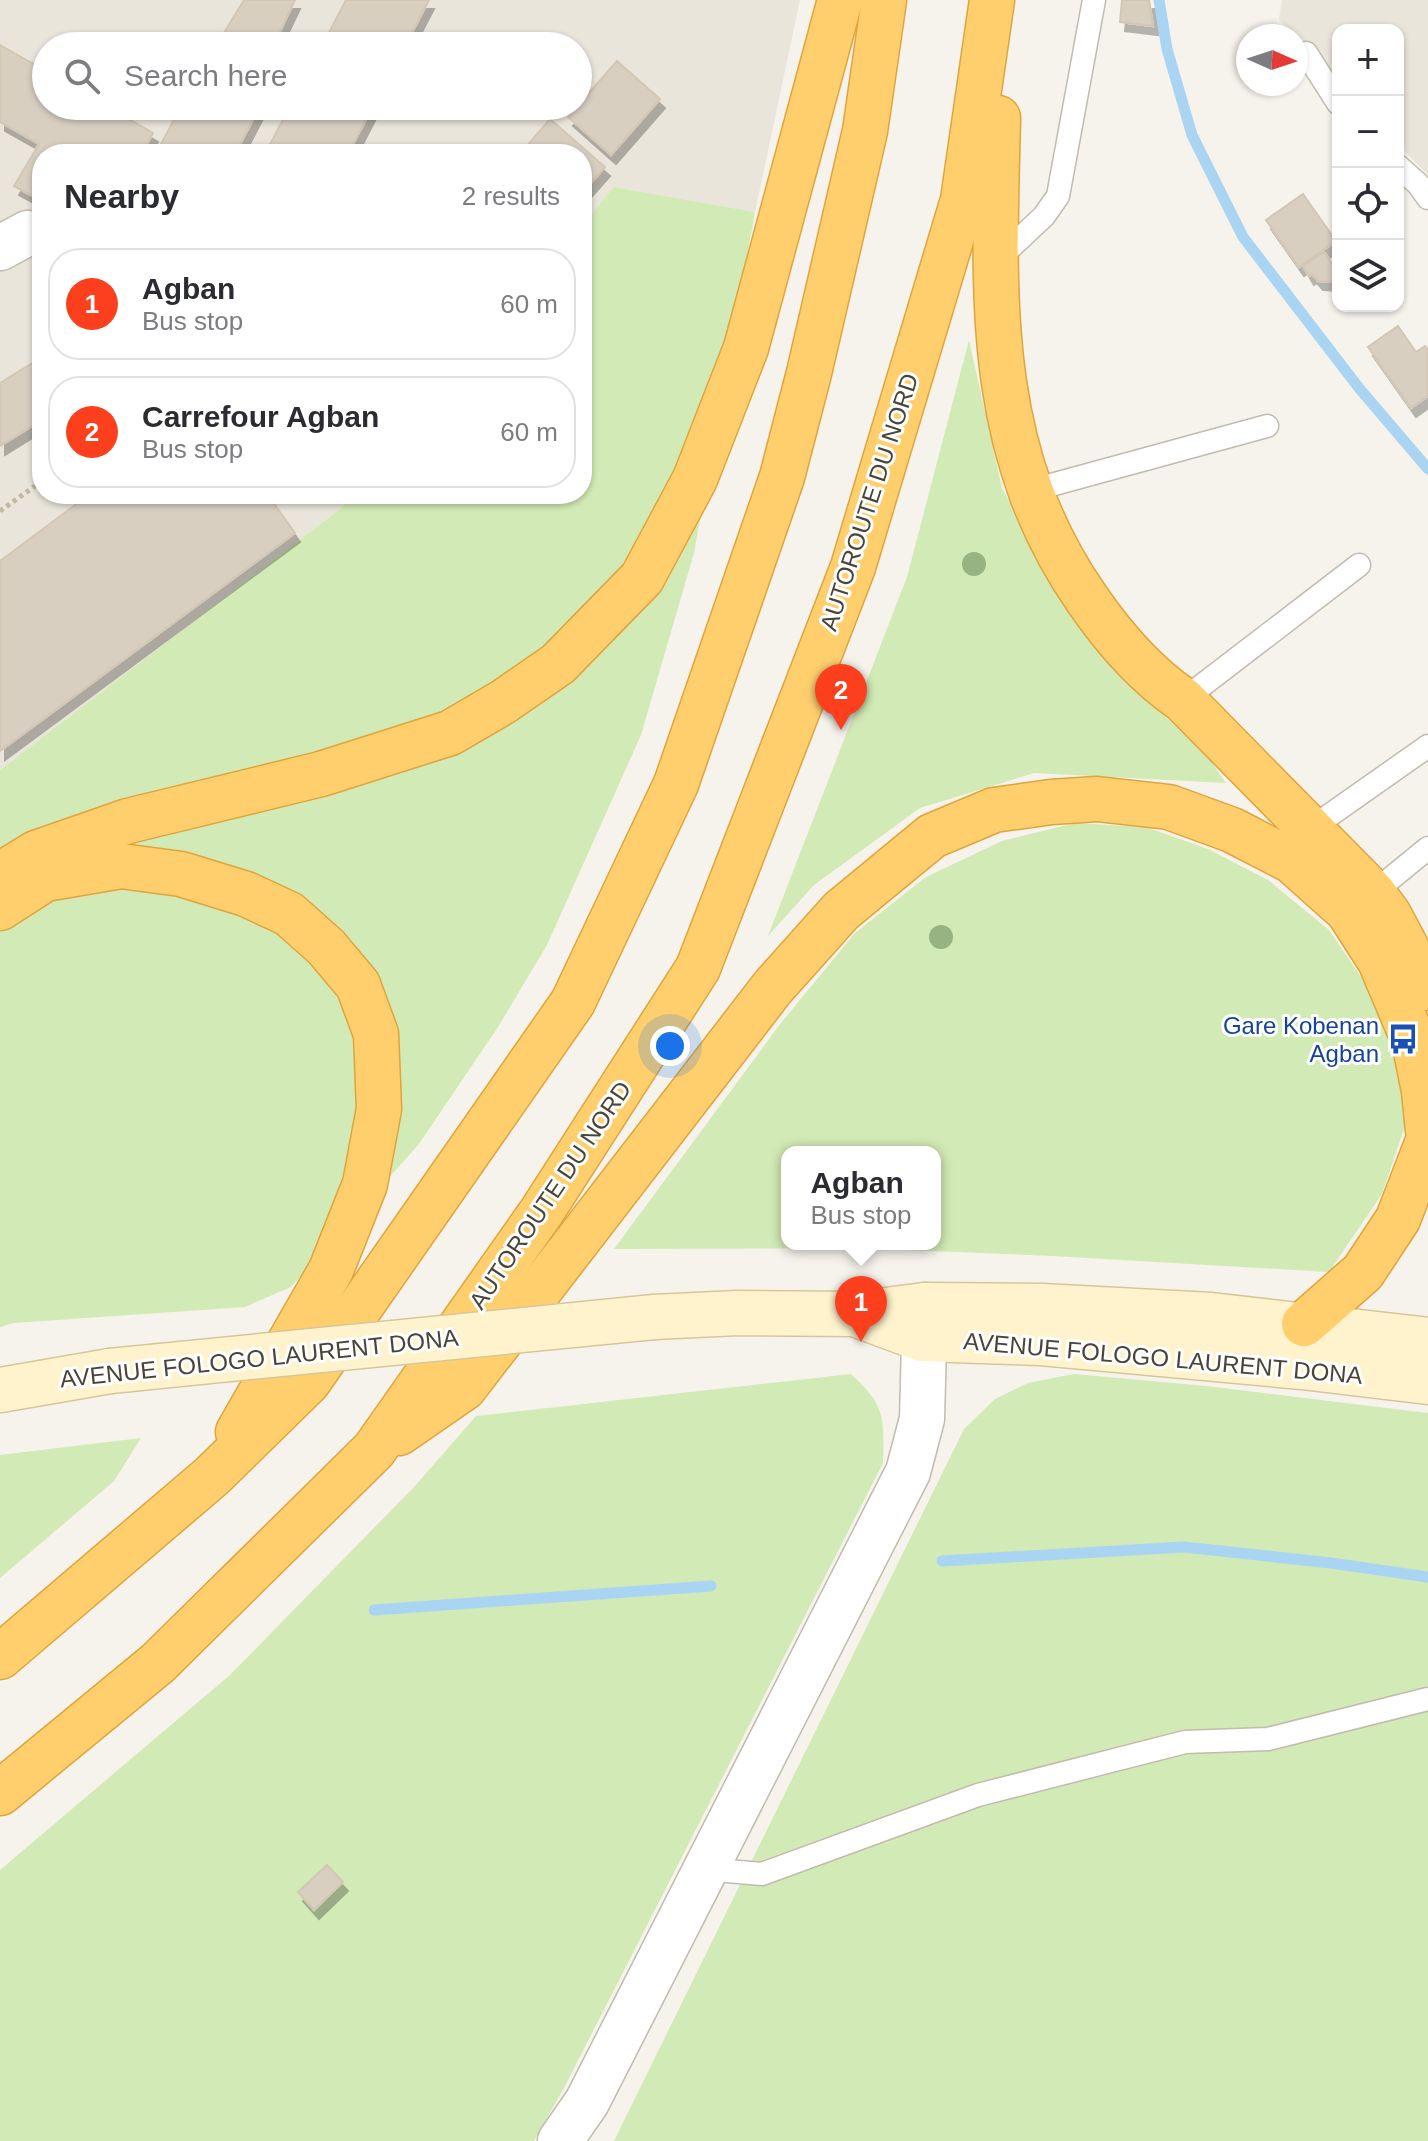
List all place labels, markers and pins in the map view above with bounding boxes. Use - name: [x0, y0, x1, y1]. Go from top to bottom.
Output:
- pin: 2: [815, 664, 867, 730]
- place label: Gare Kobenan Agban: [1223, 1012, 1379, 1067]
- bus stop icon: Gare Kobenan Agban: [1386, 1022, 1420, 1056]
- pin: 1: [835, 1276, 887, 1342]

